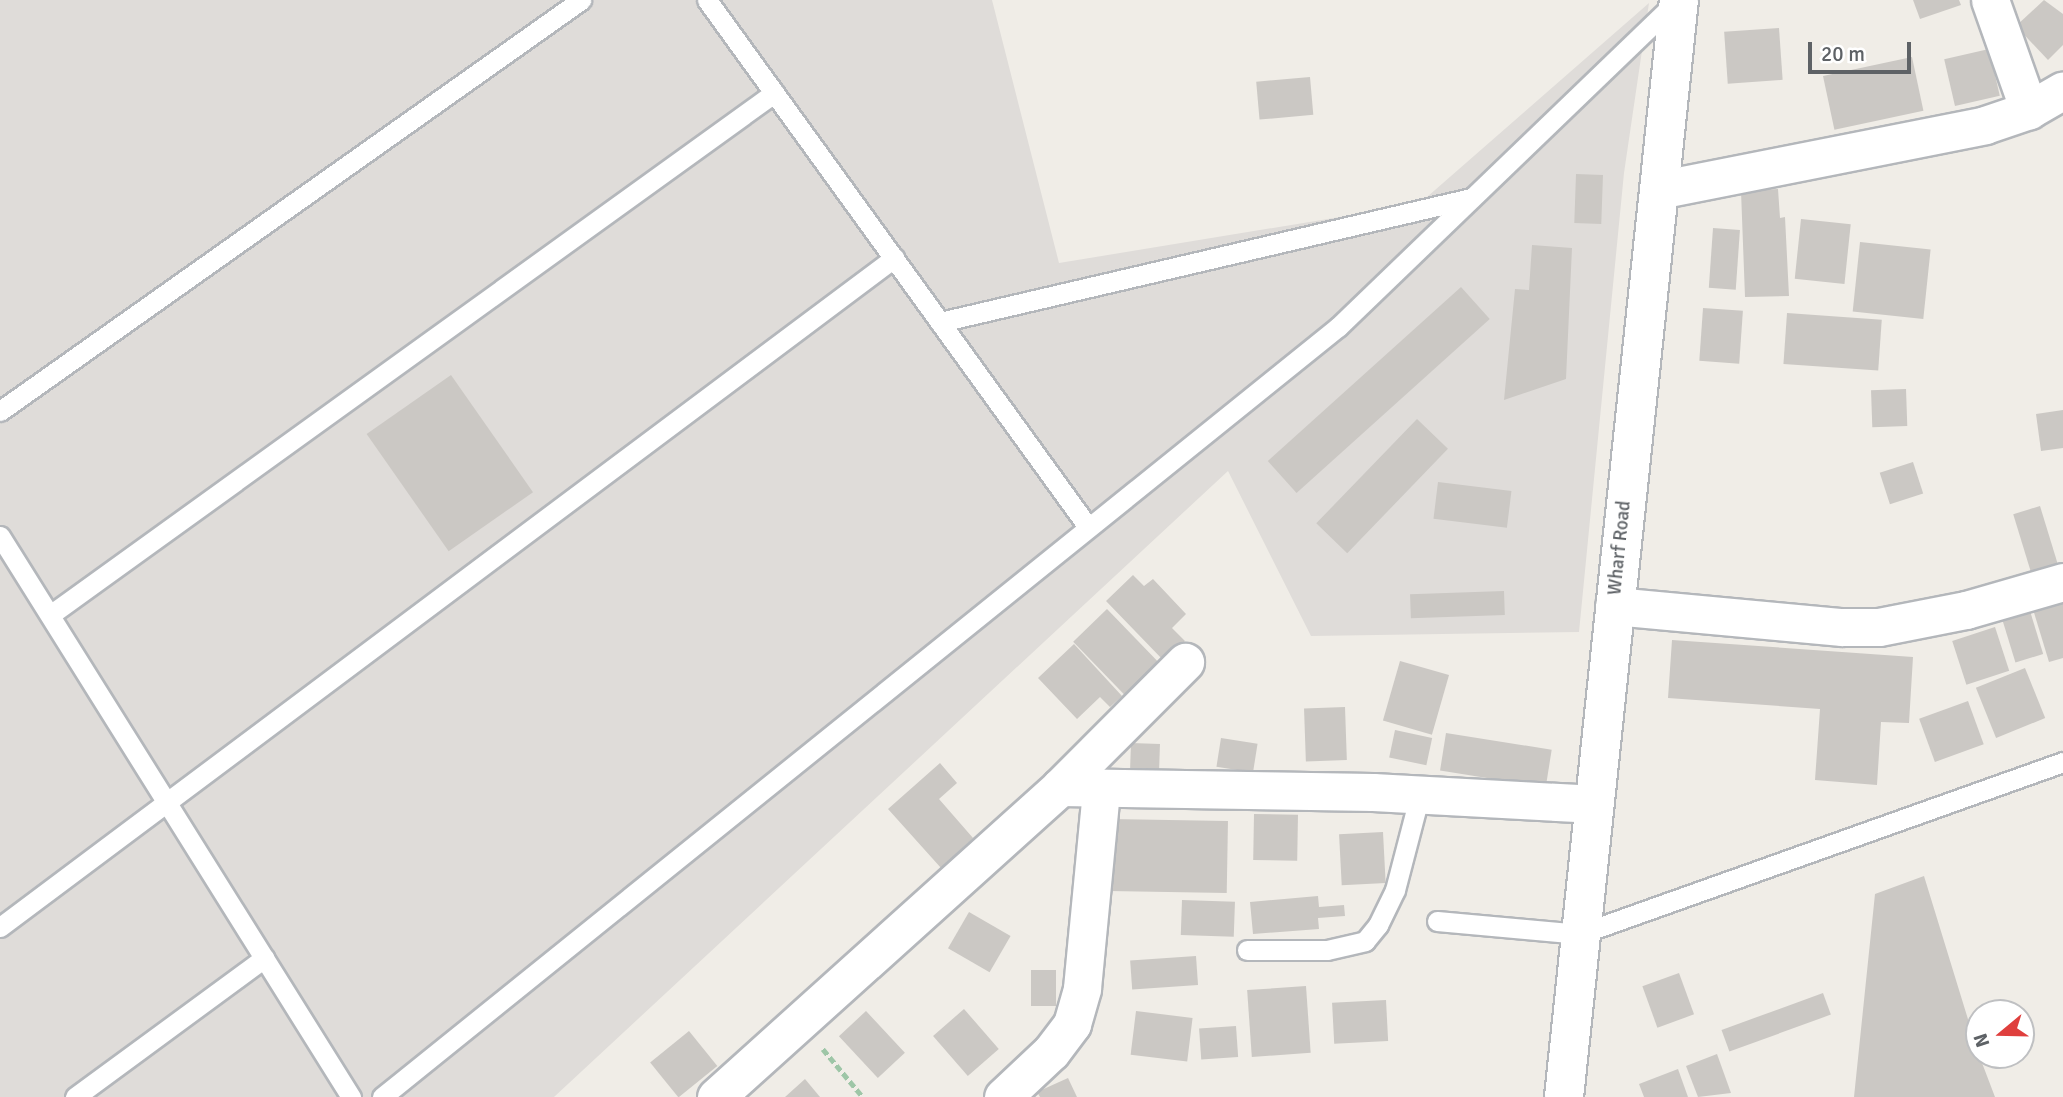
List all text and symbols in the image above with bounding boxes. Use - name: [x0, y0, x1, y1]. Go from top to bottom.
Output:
- scale bar: [1811, 28, 1914, 72]
- text: 20 m: [1821, 41, 1865, 67]
- street label: Wharf Road: [1604, 500, 1636, 596]
- north arrow: [1965, 999, 2035, 1069]
- text: N: [1969, 1030, 1996, 1050]

